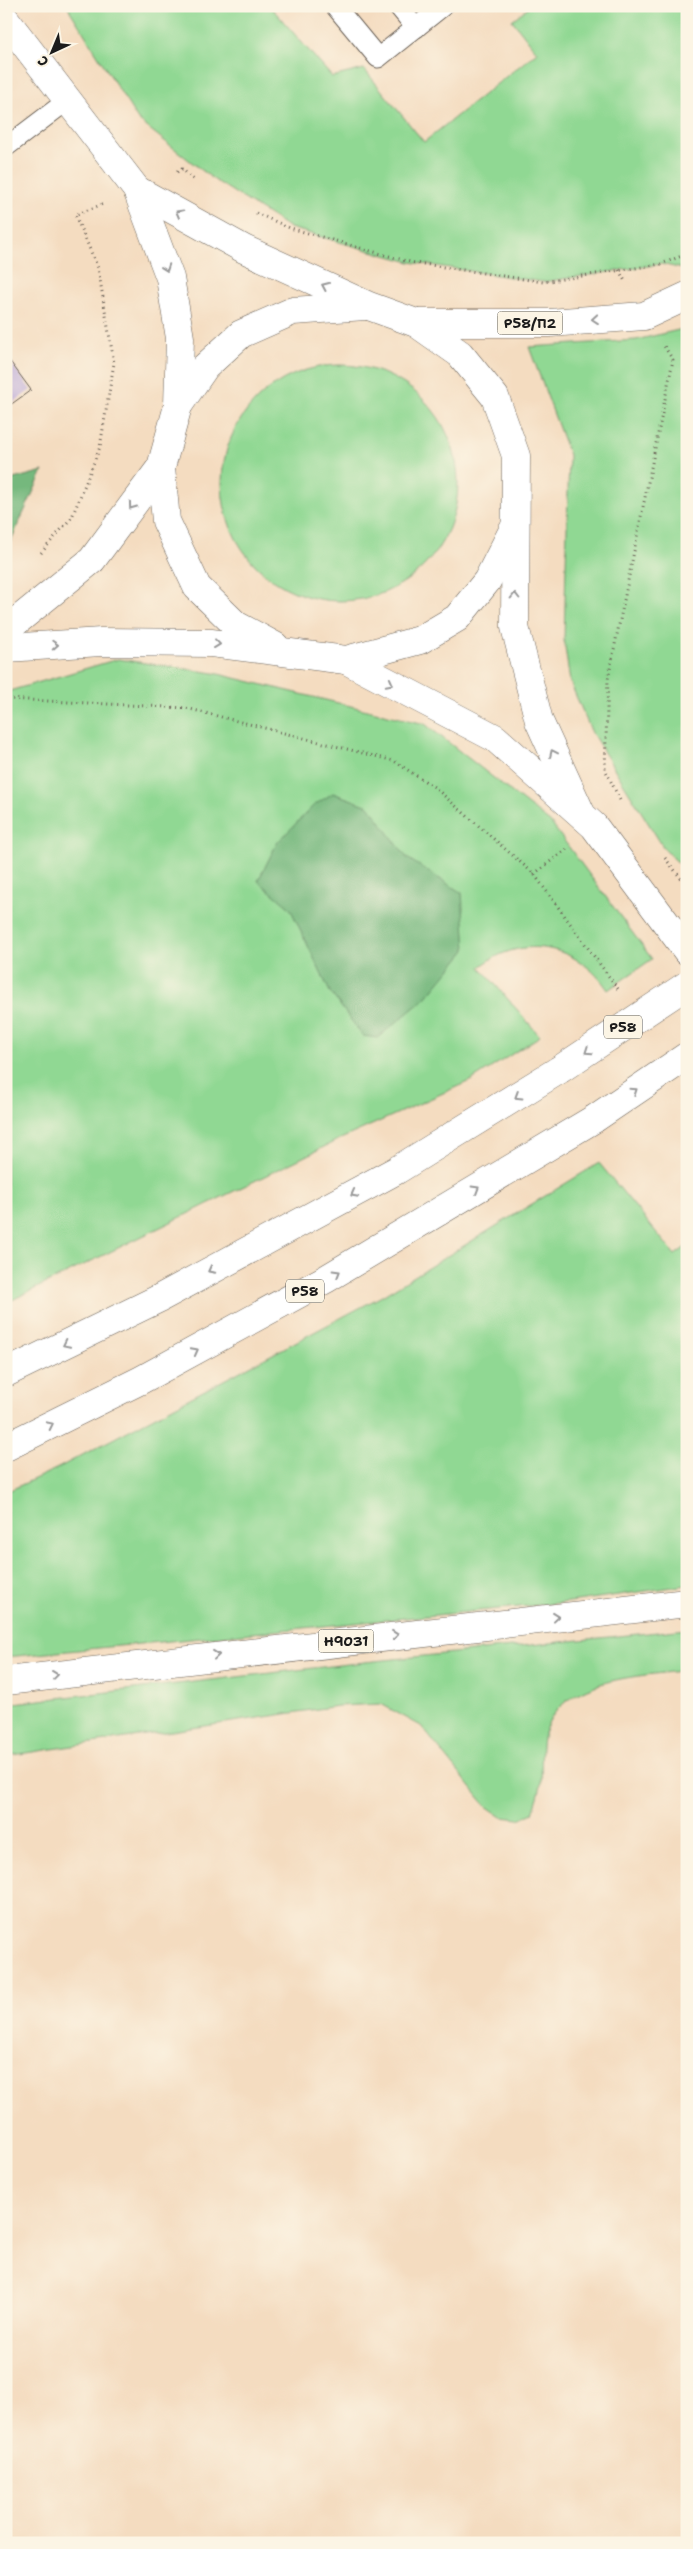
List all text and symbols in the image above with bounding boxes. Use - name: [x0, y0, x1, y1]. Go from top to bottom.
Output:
- north arrow: [28, 28, 78, 78]
- text: С: [34, 52, 52, 71]
- one-way arrow: [176, 209, 185, 219]
- one-way arrow: [160, 263, 170, 272]
- one-way arrow: [321, 281, 330, 292]
- road number: Р58/П2: [498, 312, 562, 334]
- one-way arrow: [591, 314, 599, 325]
- one-way arrow: [129, 500, 138, 510]
- one-way arrow: [510, 592, 520, 600]
- one-way arrow: [214, 638, 222, 649]
- one-way arrow: [51, 639, 59, 650]
- one-way arrow: [384, 677, 393, 687]
- one-way arrow: [549, 749, 560, 758]
- road number: Р58: [604, 1016, 642, 1038]
- one-way arrow: [584, 1045, 594, 1054]
- one-way arrow: [629, 1088, 638, 1098]
- one-way arrow: [514, 1089, 523, 1099]
- one-way arrow: [471, 1186, 480, 1196]
- one-way arrow: [351, 1187, 360, 1197]
- one-way arrow: [207, 1264, 216, 1274]
- one-way arrow: [332, 1269, 341, 1279]
- road number: Р58: [286, 1280, 324, 1302]
- one-way arrow: [62, 1337, 71, 1348]
- one-way arrow: [189, 1347, 198, 1357]
- one-way arrow: [45, 1421, 54, 1431]
- one-way arrow: [553, 1612, 561, 1623]
- road number: Н9031: [318, 1630, 374, 1652]
- one-way arrow: [391, 1630, 399, 1641]
- one-way arrow: [212, 1650, 220, 1661]
- one-way arrow: [51, 1670, 59, 1681]

